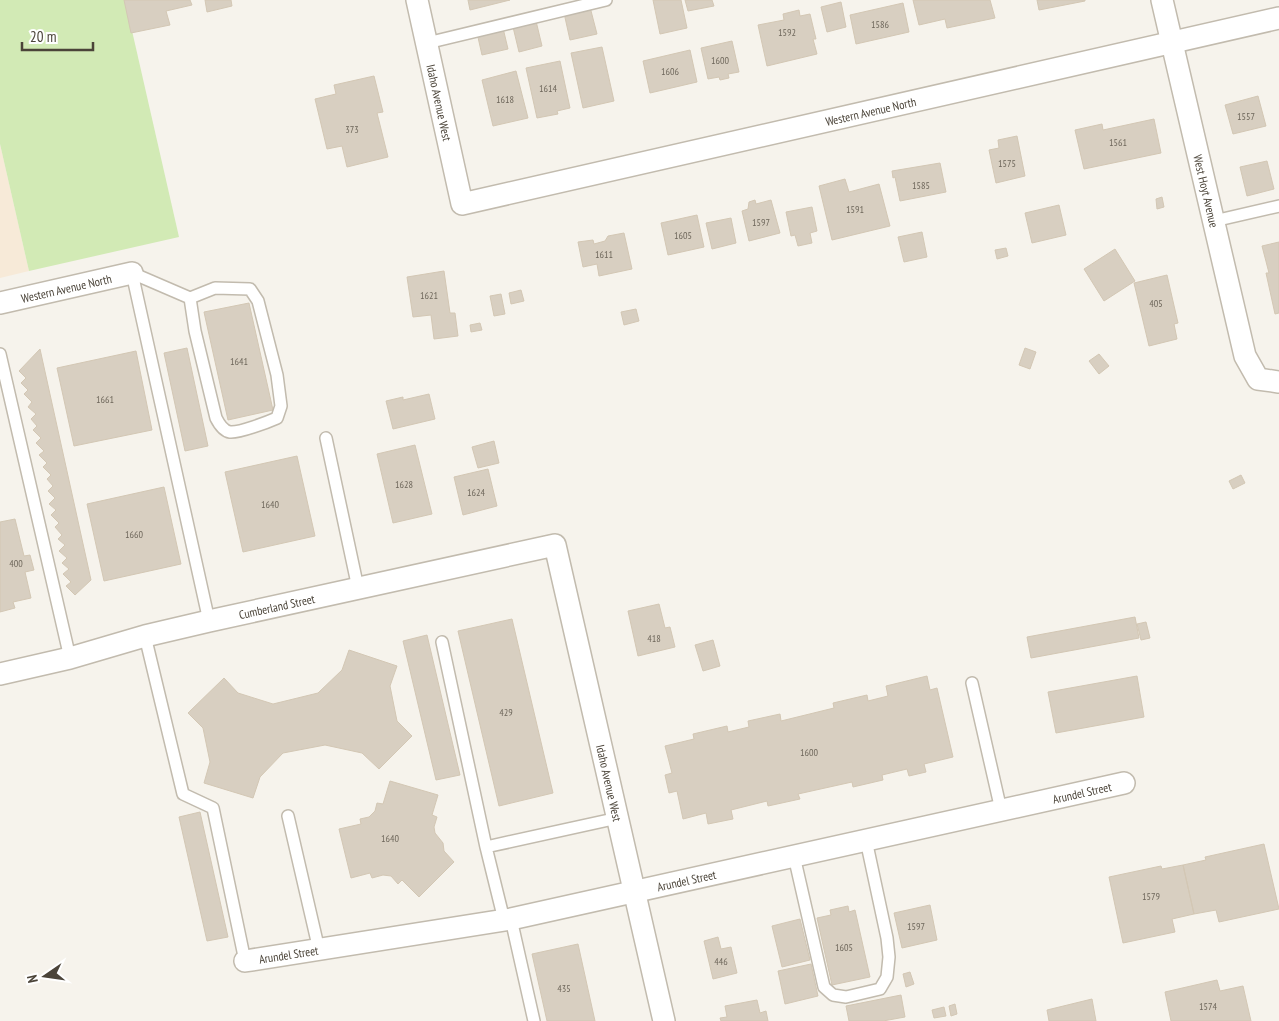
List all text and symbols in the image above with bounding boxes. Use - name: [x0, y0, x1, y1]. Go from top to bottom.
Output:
- house number: 1586: [871, 18, 890, 31]
- scale bar: [22, 20, 94, 52]
- house number: 1592: [778, 26, 796, 39]
- text: 20 m: [30, 27, 56, 46]
- house number: 1600: [711, 54, 730, 67]
- street label: Idaho Avenue West: [424, 63, 456, 143]
- house number: 1606: [661, 65, 680, 78]
- house number: 1614: [539, 82, 558, 95]
- house number: 1618: [496, 93, 514, 106]
- street label: Western Avenue North: [824, 93, 917, 129]
- house number: 1557: [1237, 110, 1255, 123]
- house number: 373: [345, 123, 359, 136]
- house number: 1561: [1109, 136, 1127, 149]
- street label: West Hoyt Avenue: [1191, 153, 1222, 229]
- house number: 1575: [998, 157, 1016, 170]
- house number: 1585: [912, 179, 930, 192]
- house number: 1591: [846, 203, 864, 216]
- house number: 1597: [752, 216, 770, 229]
- house number: 1605: [674, 229, 692, 242]
- house number: 1611: [595, 248, 613, 261]
- street label: Western Avenue North: [20, 270, 113, 305]
- house number: 1621: [420, 289, 438, 302]
- house number: 405: [1149, 297, 1163, 310]
- house number: 1641: [230, 355, 248, 368]
- house number: 1661: [96, 393, 114, 406]
- house number: 1628: [395, 478, 413, 491]
- house number: 1624: [467, 486, 486, 499]
- house number: 1640: [261, 498, 280, 511]
- house number: 1660: [125, 528, 144, 541]
- house number: 400: [9, 557, 23, 570]
- street label: Cumberland Street: [237, 590, 317, 622]
- house number: 418: [647, 632, 661, 645]
- house number: 429: [499, 706, 513, 719]
- street label: Idaho Avenue West: [593, 743, 626, 823]
- house number: 1600: [800, 746, 819, 759]
- street label: Arundel Street: [1051, 778, 1113, 806]
- house number: 1640: [381, 832, 400, 845]
- street label: Arundel Street: [656, 866, 718, 894]
- house number: 1579: [1142, 890, 1160, 903]
- house number: 1597: [907, 920, 925, 933]
- house number: 1605: [835, 941, 853, 954]
- street label: Arundel Street: [258, 942, 320, 966]
- north arrow: [20, 951, 70, 1001]
- house number: 446: [714, 955, 728, 968]
- text: N: [23, 973, 42, 985]
- house number: 435: [557, 982, 571, 995]
- house number: 1574: [1199, 1000, 1218, 1013]

